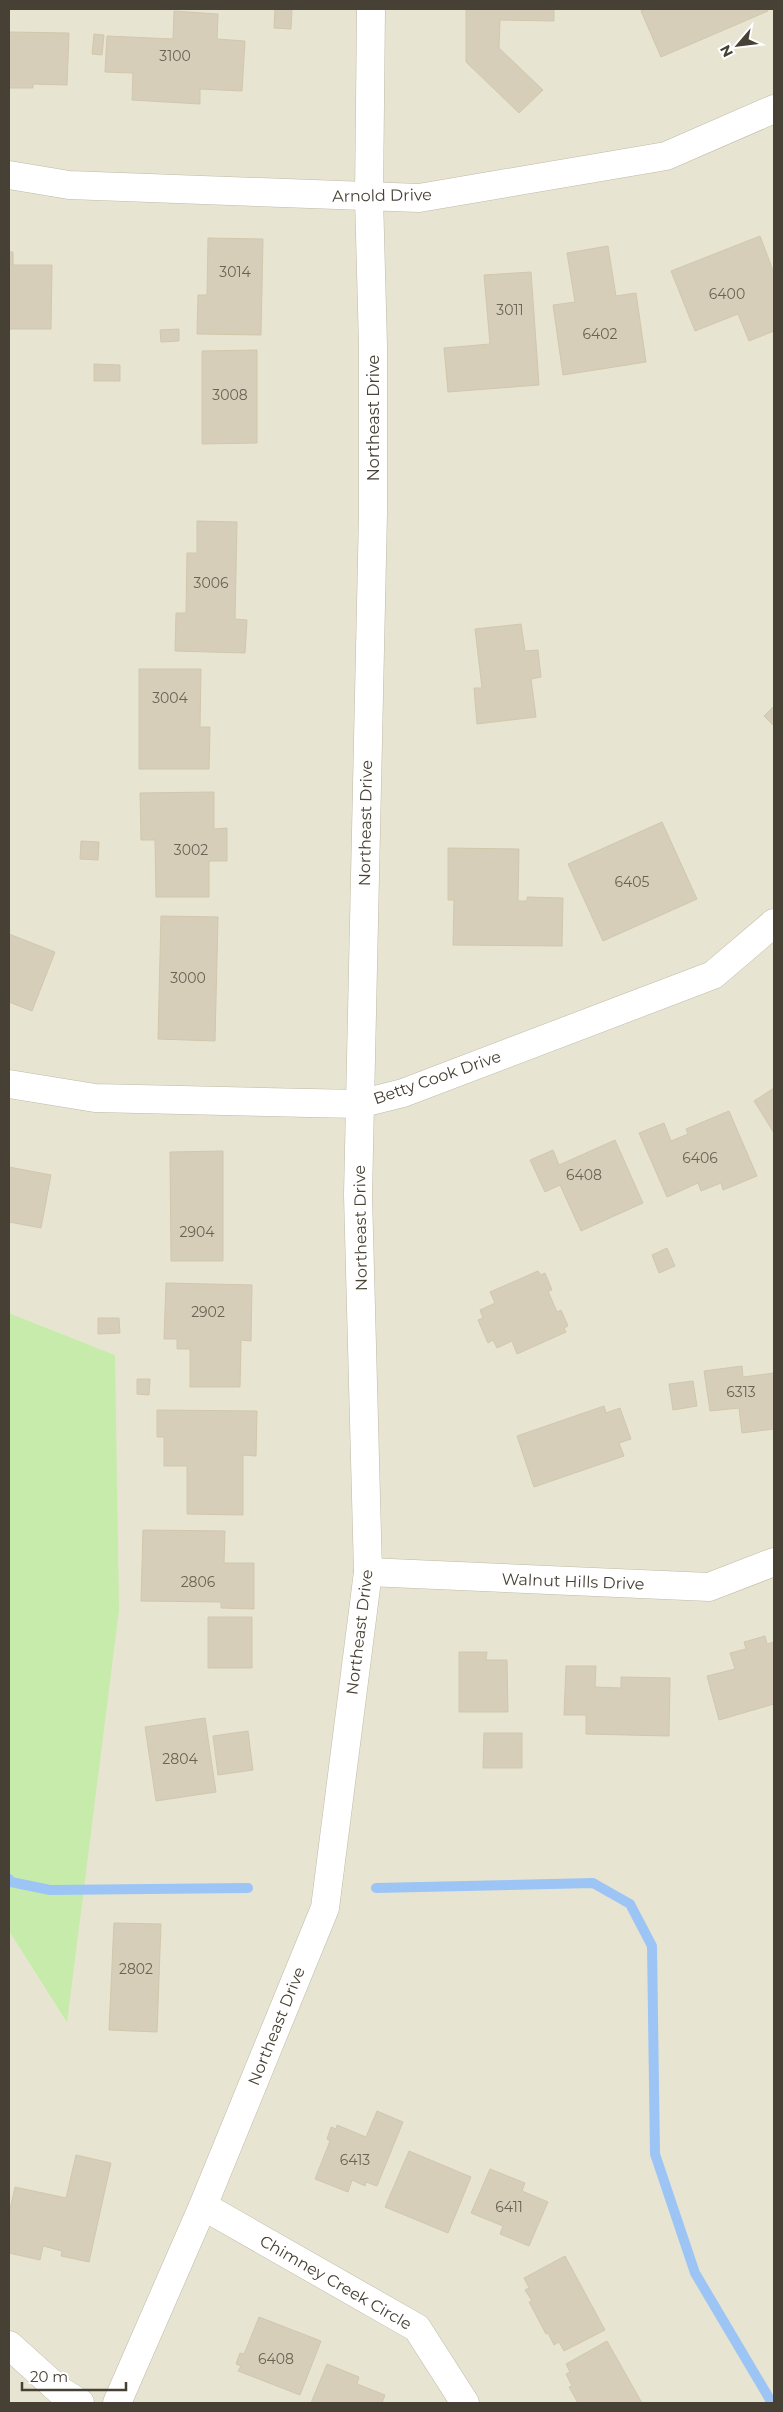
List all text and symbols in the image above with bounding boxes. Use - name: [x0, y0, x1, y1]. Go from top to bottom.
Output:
- north arrow: [713, 20, 763, 70]
- text: N: [716, 42, 737, 60]
- house number: 3100: [159, 47, 191, 65]
- street label: Arnold Drive: [332, 185, 432, 206]
- house number: 3014: [219, 263, 251, 281]
- house number: 6400: [709, 285, 745, 303]
- house number: 3011: [496, 301, 524, 319]
- house number: 6402: [583, 325, 618, 343]
- street label: Northeast Drive: [364, 355, 383, 481]
- house number: 3008: [212, 386, 248, 404]
- house number: 3006: [194, 574, 229, 592]
- house number: 3004: [152, 689, 189, 707]
- street label: Northeast Drive: [355, 760, 376, 886]
- house number: 3002: [174, 841, 208, 859]
- house number: 6405: [615, 873, 650, 891]
- house number: 3000: [170, 969, 206, 987]
- street label: Betty Cook Drive: [371, 1047, 503, 1108]
- house number: 6406: [682, 1149, 718, 1167]
- street label: Northeast Drive: [350, 1165, 371, 1291]
- house number: 6408: [566, 1166, 602, 1184]
- house number: 2904: [180, 1223, 215, 1241]
- house number: 2902: [191, 1303, 225, 1321]
- house number: 6313: [726, 1383, 756, 1401]
- street label: Northeast Drive: [342, 1568, 377, 1696]
- street label: Walnut Hills Drive: [501, 1570, 645, 1593]
- house number: 2806: [181, 1573, 216, 1591]
- house number: 2804: [162, 1750, 198, 1768]
- house number: 2802: [119, 1960, 153, 1978]
- street label: Northeast Drive: [244, 1964, 309, 2088]
- house number: 6413: [340, 2151, 370, 2169]
- house number: 6411: [495, 2198, 523, 2216]
- street label: Chimney Creek Circle: [257, 2231, 415, 2334]
- house number: 6408: [258, 2350, 294, 2368]
- scale bar: [22, 2360, 126, 2392]
- text: 20 m: [30, 2367, 68, 2386]

